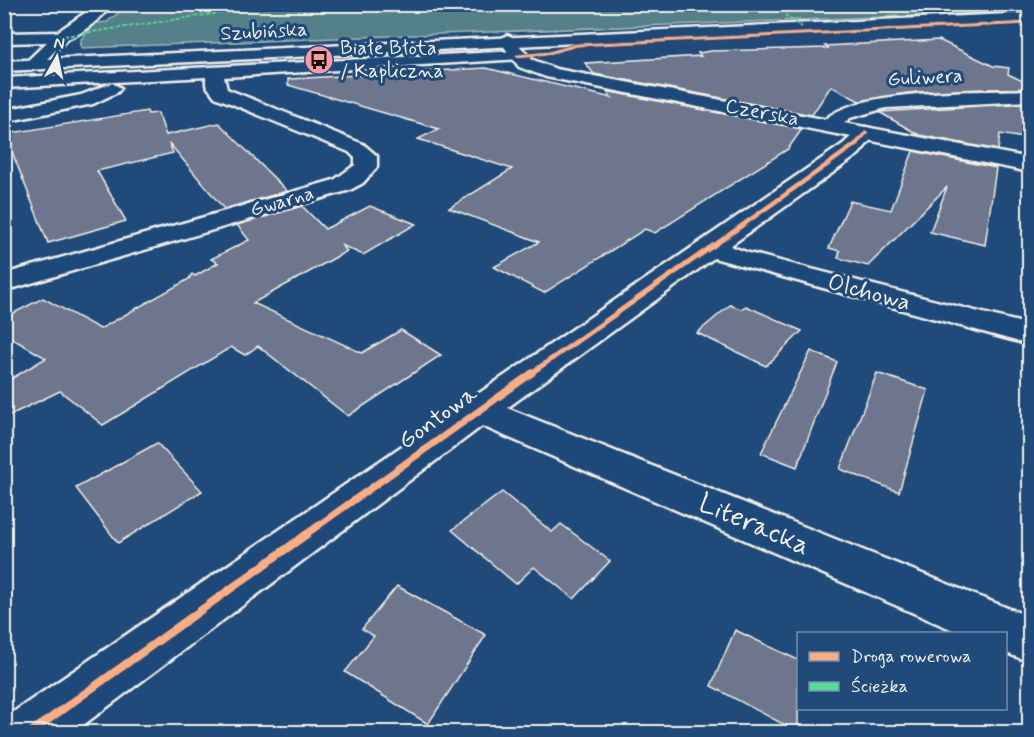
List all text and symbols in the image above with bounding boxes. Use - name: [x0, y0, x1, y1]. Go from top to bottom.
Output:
- street label: Szubińska: [220, 16, 308, 48]
- north arrow: [27, 27, 87, 87]
- text: N: [52, 32, 66, 55]
- place label: Białe Błota / Kapliczna: [340, 35, 444, 85]
- bus stop icon: Białe Błota / Kapliczna: [303, 44, 335, 76]
- street label: Guliwera: [887, 63, 963, 93]
- street label: Czerska: [723, 93, 801, 133]
- street label: Gwarna: [247, 180, 317, 224]
- street label: Olchowa: [824, 267, 914, 319]
- street label: Gontowa: [392, 379, 484, 457]
- street label: Literacka: [693, 485, 815, 565]
- legend: [797, 632, 1007, 710]
- text: Droga rowerowa: [851, 645, 971, 669]
- text: Ścieżka: [851, 675, 908, 699]

